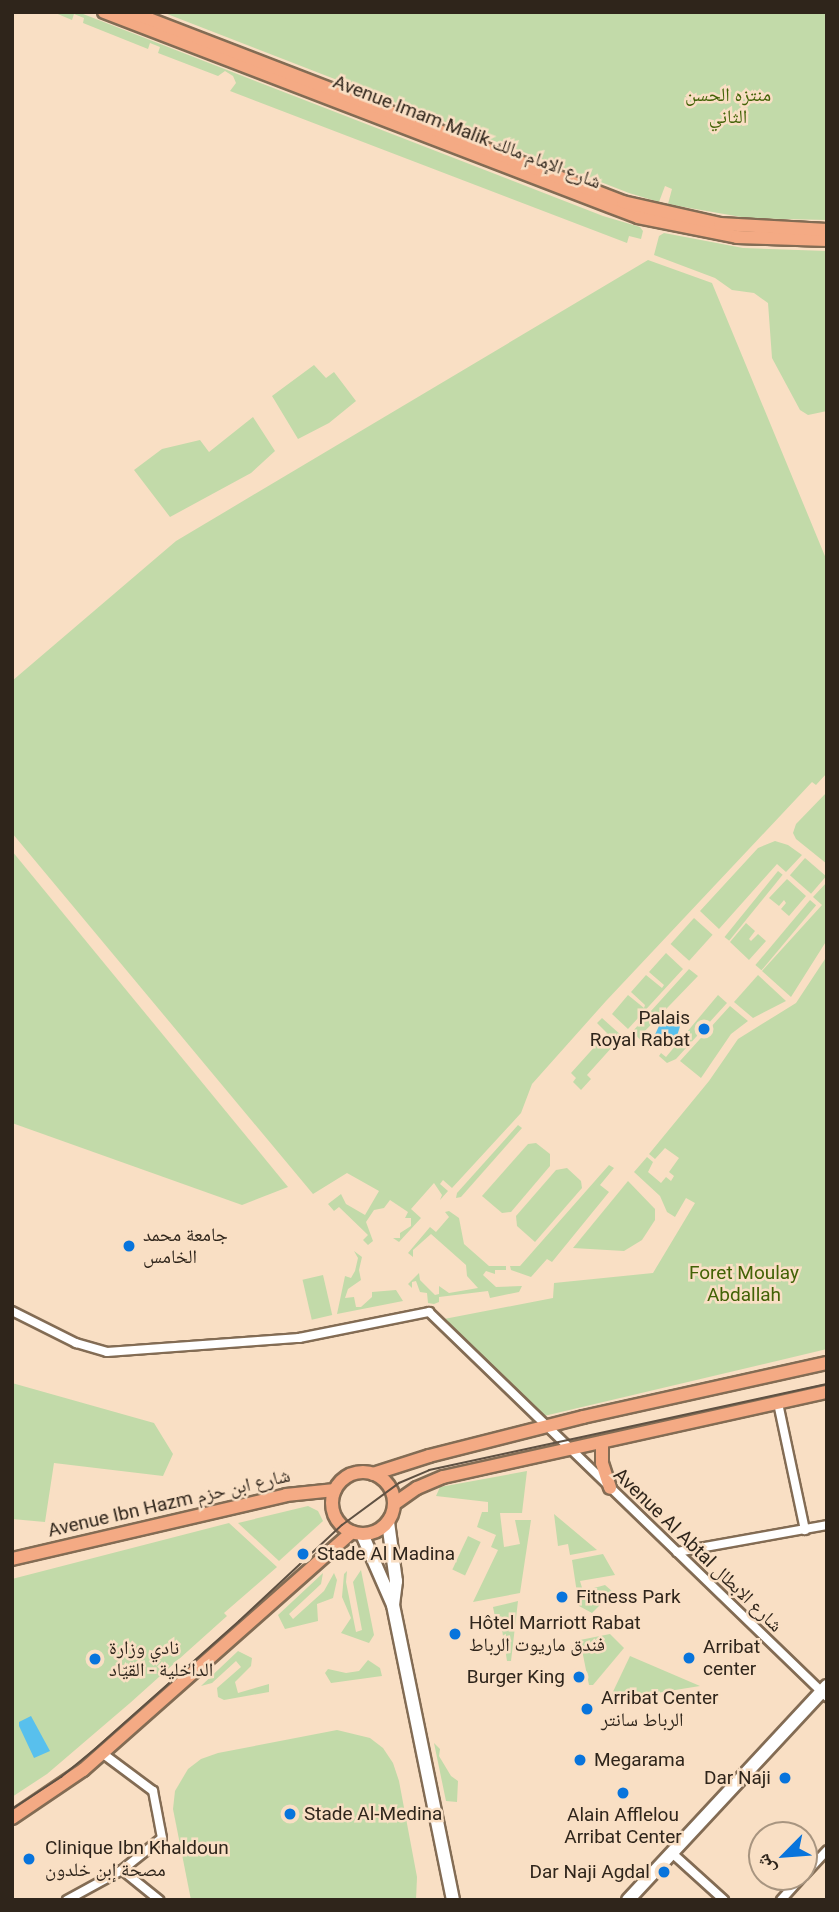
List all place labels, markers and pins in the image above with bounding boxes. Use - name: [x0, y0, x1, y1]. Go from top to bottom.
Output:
- place label: Palais Royal Rabat: [590, 1007, 690, 1051]
- marker: Palais Royal Rabat: [696, 1021, 712, 1037]
- place label: جامعة محمد الخامس: [143, 1224, 228, 1268]
- marker: جامعة محمد الخامس: [121, 1238, 137, 1254]
- place label: Stade Al Madina: [317, 1543, 455, 1565]
- marker: Stade Al Madina: [295, 1546, 311, 1562]
- place label: Fitness Park: [576, 1586, 681, 1608]
- marker: Fitness Park: [554, 1589, 570, 1605]
- place label: Hôtel Marriott Rabat فندق ماريوت الرباط: [469, 1612, 641, 1656]
- marker: Hôtel Marriott Rabat فندق ماريوت الرباط: [447, 1626, 463, 1642]
- place label: Arribat center: [703, 1636, 760, 1680]
- place label: نادي وزارة الداخلية - القيّاد: [109, 1637, 213, 1681]
- marker: Arribat center: [681, 1650, 697, 1666]
- marker: نادي وزارة الداخلية - القيّاد: [87, 1651, 103, 1667]
- place label: Burger King: [467, 1666, 565, 1688]
- marker: Burger King: [571, 1669, 587, 1685]
- place label: Arribat Center الرباط سانتر: [601, 1687, 718, 1731]
- marker: Arribat Center الرباط سانتر: [579, 1701, 595, 1717]
- place label: Megarama: [594, 1749, 685, 1771]
- marker: Megarama: [572, 1752, 588, 1768]
- place label: Dar Naji: [704, 1767, 771, 1789]
- marker: Dar Naji: [777, 1770, 793, 1786]
- marker: Alain Afflelou Arribat Center: [615, 1785, 631, 1801]
- place label: Stade Al-Medina: [304, 1803, 442, 1825]
- place label: Alain Afflelou Arribat Center: [564, 1804, 682, 1848]
- marker: Stade Al-Medina: [282, 1806, 298, 1822]
- place label: Clinique Ibn Khaldoun مصحة إبن خلدون: [45, 1837, 229, 1881]
- marker: Clinique Ibn Khaldoun مصحة إبن خلدون: [19, 1849, 39, 1869]
- place label: Dar Naji Agdal: [530, 1861, 650, 1883]
- marker: Dar Naji Agdal: [656, 1864, 672, 1880]

